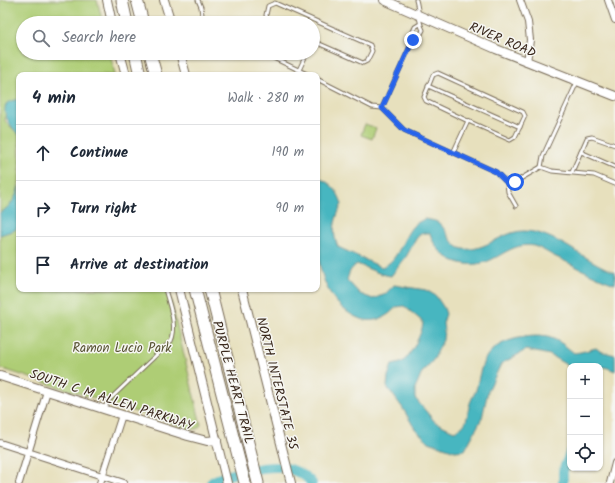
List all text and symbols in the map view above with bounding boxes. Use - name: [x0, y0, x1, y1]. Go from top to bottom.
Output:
- search box: [16, 16, 320, 60]
- street label: RIVER ROAD: [466, 17, 539, 64]
- text: Search here: [62, 26, 136, 50]
- icon: search: [30, 27, 52, 49]
- route end: [404, 31, 422, 49]
- text: 4 min: [32, 85, 76, 112]
- text: Walk · 280 m: [228, 88, 304, 109]
- text: Continue: [70, 141, 128, 165]
- icon: ahead: [32, 142, 54, 164]
- text: 190 m: [272, 142, 304, 163]
- route start: [506, 173, 524, 191]
- text: Turn right: [70, 197, 137, 221]
- icon: right: [32, 198, 54, 220]
- text: 90 m: [276, 198, 304, 219]
- text: Arrive at destination: [70, 253, 209, 277]
- icon: arrive: [32, 254, 54, 276]
- street label: NORTH INTERSTATE 35: [250, 315, 303, 453]
- street label: PURPLE HEART TRAIL: [206, 318, 259, 446]
- park label: Ramon Lucio Park: [73, 338, 172, 359]
- map controls: [567, 363, 603, 471]
- button: +: [567, 363, 603, 399]
- street label: SOUTH C M ALLEN PARKWAY: [27, 364, 197, 437]
- button: −: [567, 399, 603, 435]
- button: locate: [567, 435, 603, 471]

